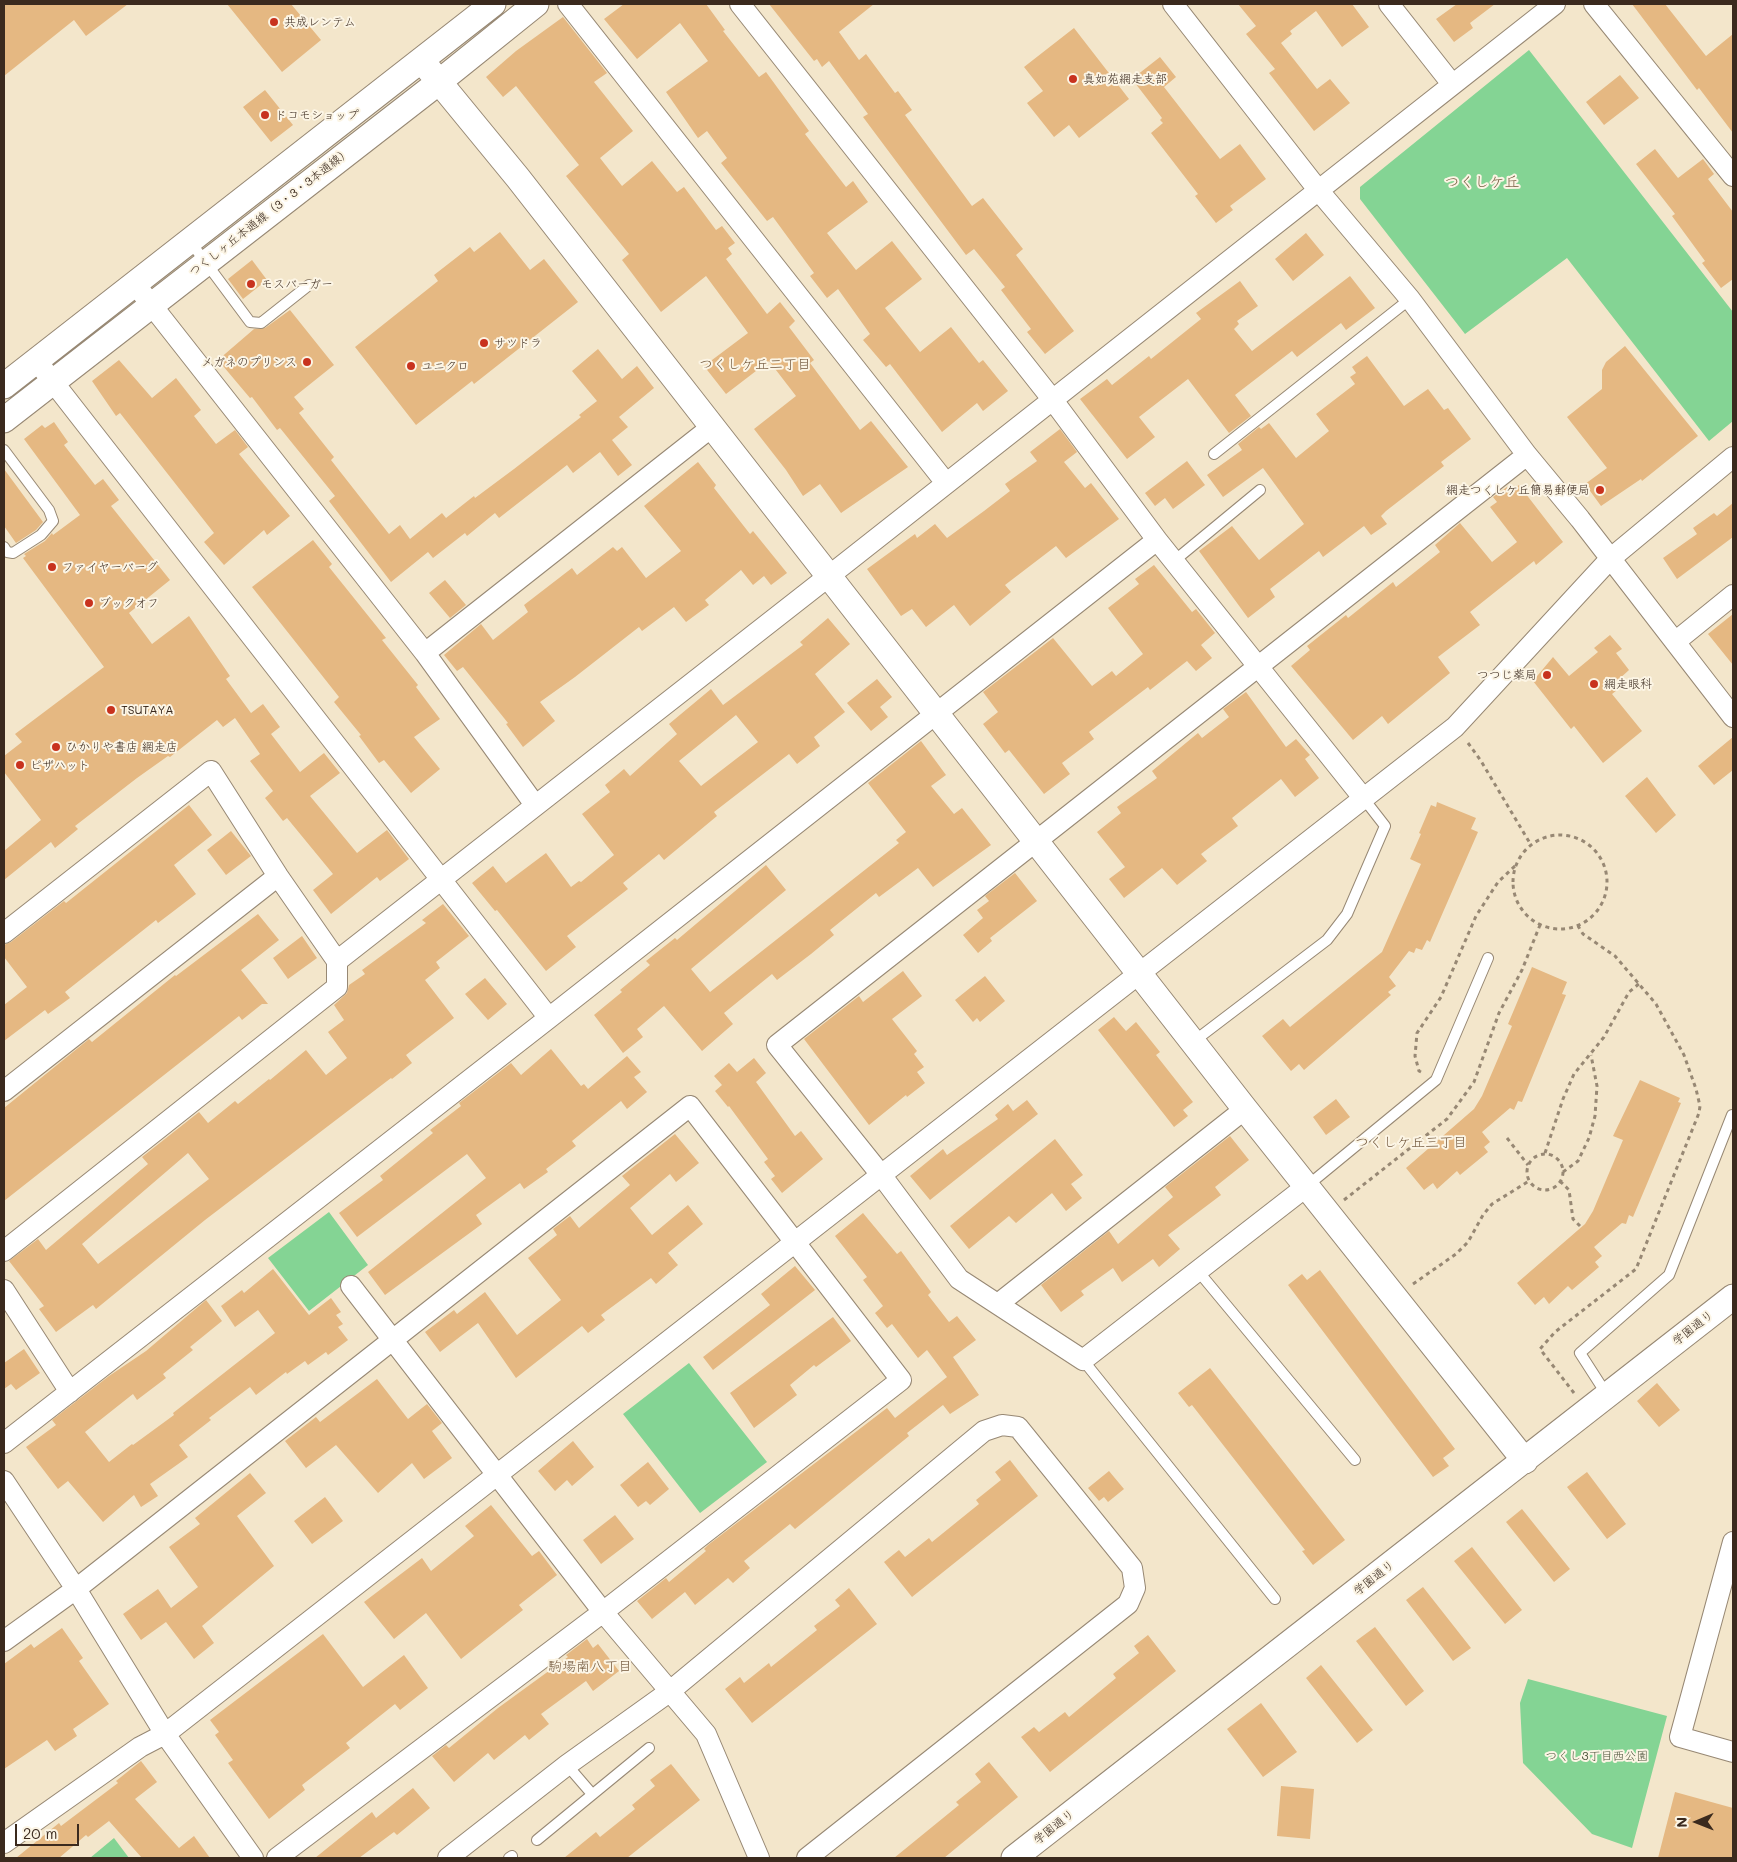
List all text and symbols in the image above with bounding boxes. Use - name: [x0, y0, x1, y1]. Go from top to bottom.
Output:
- place label: 共成レンテム: [284, 15, 356, 29]
- marker: 共成レンテム: [268, 16, 280, 28]
- place label: 真如苑網走支部: [1083, 72, 1167, 86]
- marker: 真如苑網走支部: [1067, 73, 1079, 85]
- place label: ドコモショップ: [275, 108, 359, 122]
- marker: ドコモショップ: [259, 109, 271, 121]
- street label: つくしヶ丘本通線（3・3・3本通線）: [186, 144, 354, 280]
- district label: つくしケ丘: [1445, 173, 1519, 191]
- place label: モスバーガー: [261, 277, 333, 291]
- marker: モスバーガー: [245, 278, 257, 290]
- place label: サツドラ: [494, 336, 542, 350]
- marker: サツドラ: [478, 337, 490, 349]
- place label: メガネのプリンス: [201, 355, 297, 369]
- marker: メガネのプリンス: [301, 356, 313, 368]
- district label: つくしケ丘二丁目: [699, 357, 811, 373]
- place label: ユニクロ: [421, 359, 469, 373]
- marker: ユニクロ: [405, 360, 417, 372]
- place label: 網走つくしケ丘簡易郵便局: [1446, 483, 1590, 497]
- marker: 網走つくしケ丘簡易郵便局: [1594, 484, 1606, 496]
- place label: ファイヤーバーグ: [62, 560, 158, 574]
- marker: ファイヤーバーグ: [46, 561, 58, 573]
- place label: ブックオフ: [99, 596, 159, 610]
- marker: ブックオフ: [83, 597, 95, 609]
- place label: つつじ薬局: [1477, 668, 1537, 682]
- marker: つつじ薬局: [1541, 669, 1553, 681]
- place label: 網走眼科: [1604, 677, 1652, 691]
- marker: 網走眼科: [1588, 678, 1600, 690]
- place label: TSUTAYA: [121, 703, 174, 717]
- marker: TSUTAYA: [105, 704, 117, 716]
- place label: ひかりや書店 網走店: [66, 740, 178, 754]
- marker: ひかりや書店 網走店: [50, 741, 62, 753]
- place label: ピザハット: [30, 758, 90, 772]
- marker: ピザハット: [14, 759, 26, 771]
- district label: つくしケ丘三丁目: [1355, 1135, 1467, 1151]
- street label: 学園通り: [1670, 1308, 1716, 1348]
- street label: 学園通り: [1351, 1558, 1397, 1598]
- district label: 駒場南八丁目: [548, 1659, 632, 1675]
- park label: つくし3丁目西公園: [1545, 1749, 1649, 1763]
- north arrow: [1672, 1797, 1722, 1847]
- street label: 学園通り: [1031, 1807, 1077, 1847]
- scale bar: [18, 1814, 81, 1846]
- text: N: [1672, 1817, 1691, 1828]
- text: 20 m: [23, 1823, 57, 1843]

